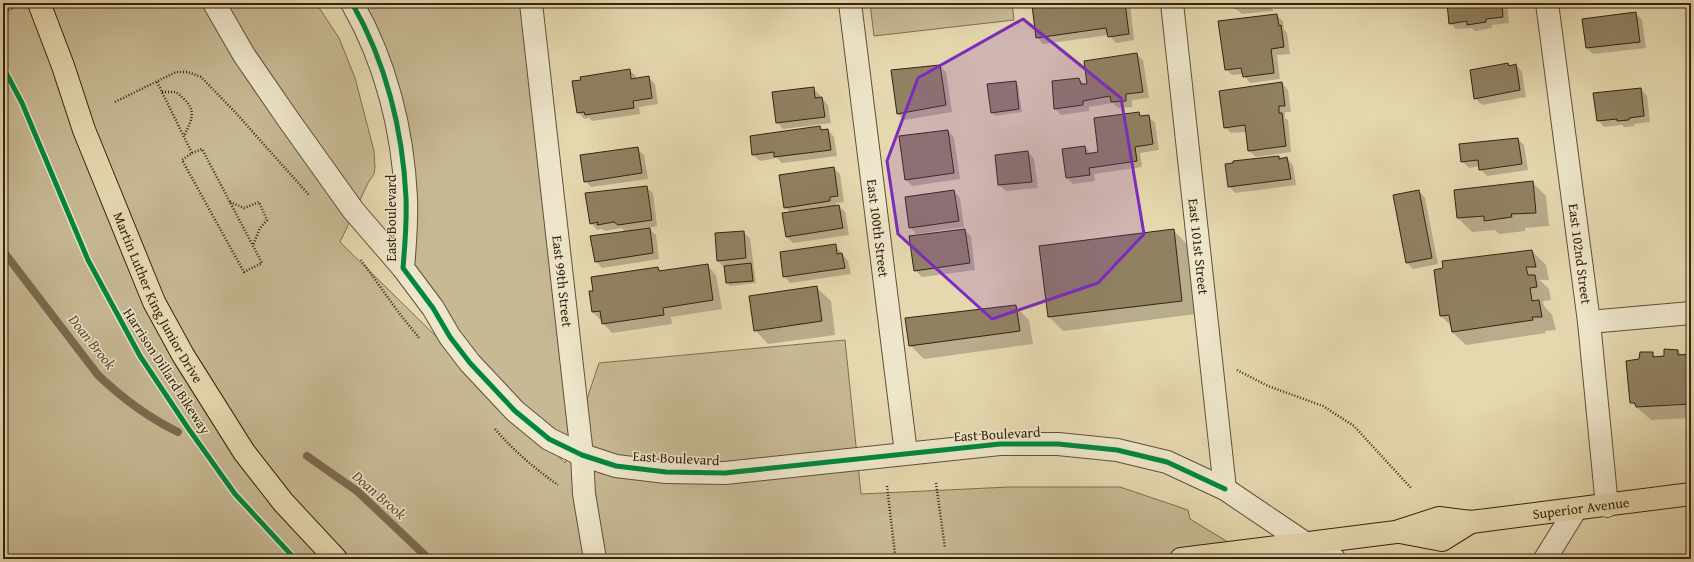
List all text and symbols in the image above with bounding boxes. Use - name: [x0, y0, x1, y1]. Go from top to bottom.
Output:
- street label: East Boulevard: [381, 174, 401, 261]
- street label: East 100th Street: [862, 178, 894, 279]
- street label: East 101st Street: [1183, 197, 1214, 296]
- street label: East 102nd Street: [1563, 202, 1597, 306]
- street label: Martin Luther King Junior Drive: [108, 209, 208, 387]
- street label: East 99th Street: [547, 234, 578, 328]
- street label: Harrison Dillard Bikeway: [119, 304, 215, 438]
- water label: Doan Brook: [63, 309, 121, 374]
- street label: East Boulevard: [953, 422, 1041, 446]
- street label: East Boulevard: [632, 446, 720, 470]
- water label: Doan Brook: [347, 465, 411, 524]
- street label: Superior Avenue: [1531, 492, 1631, 524]

